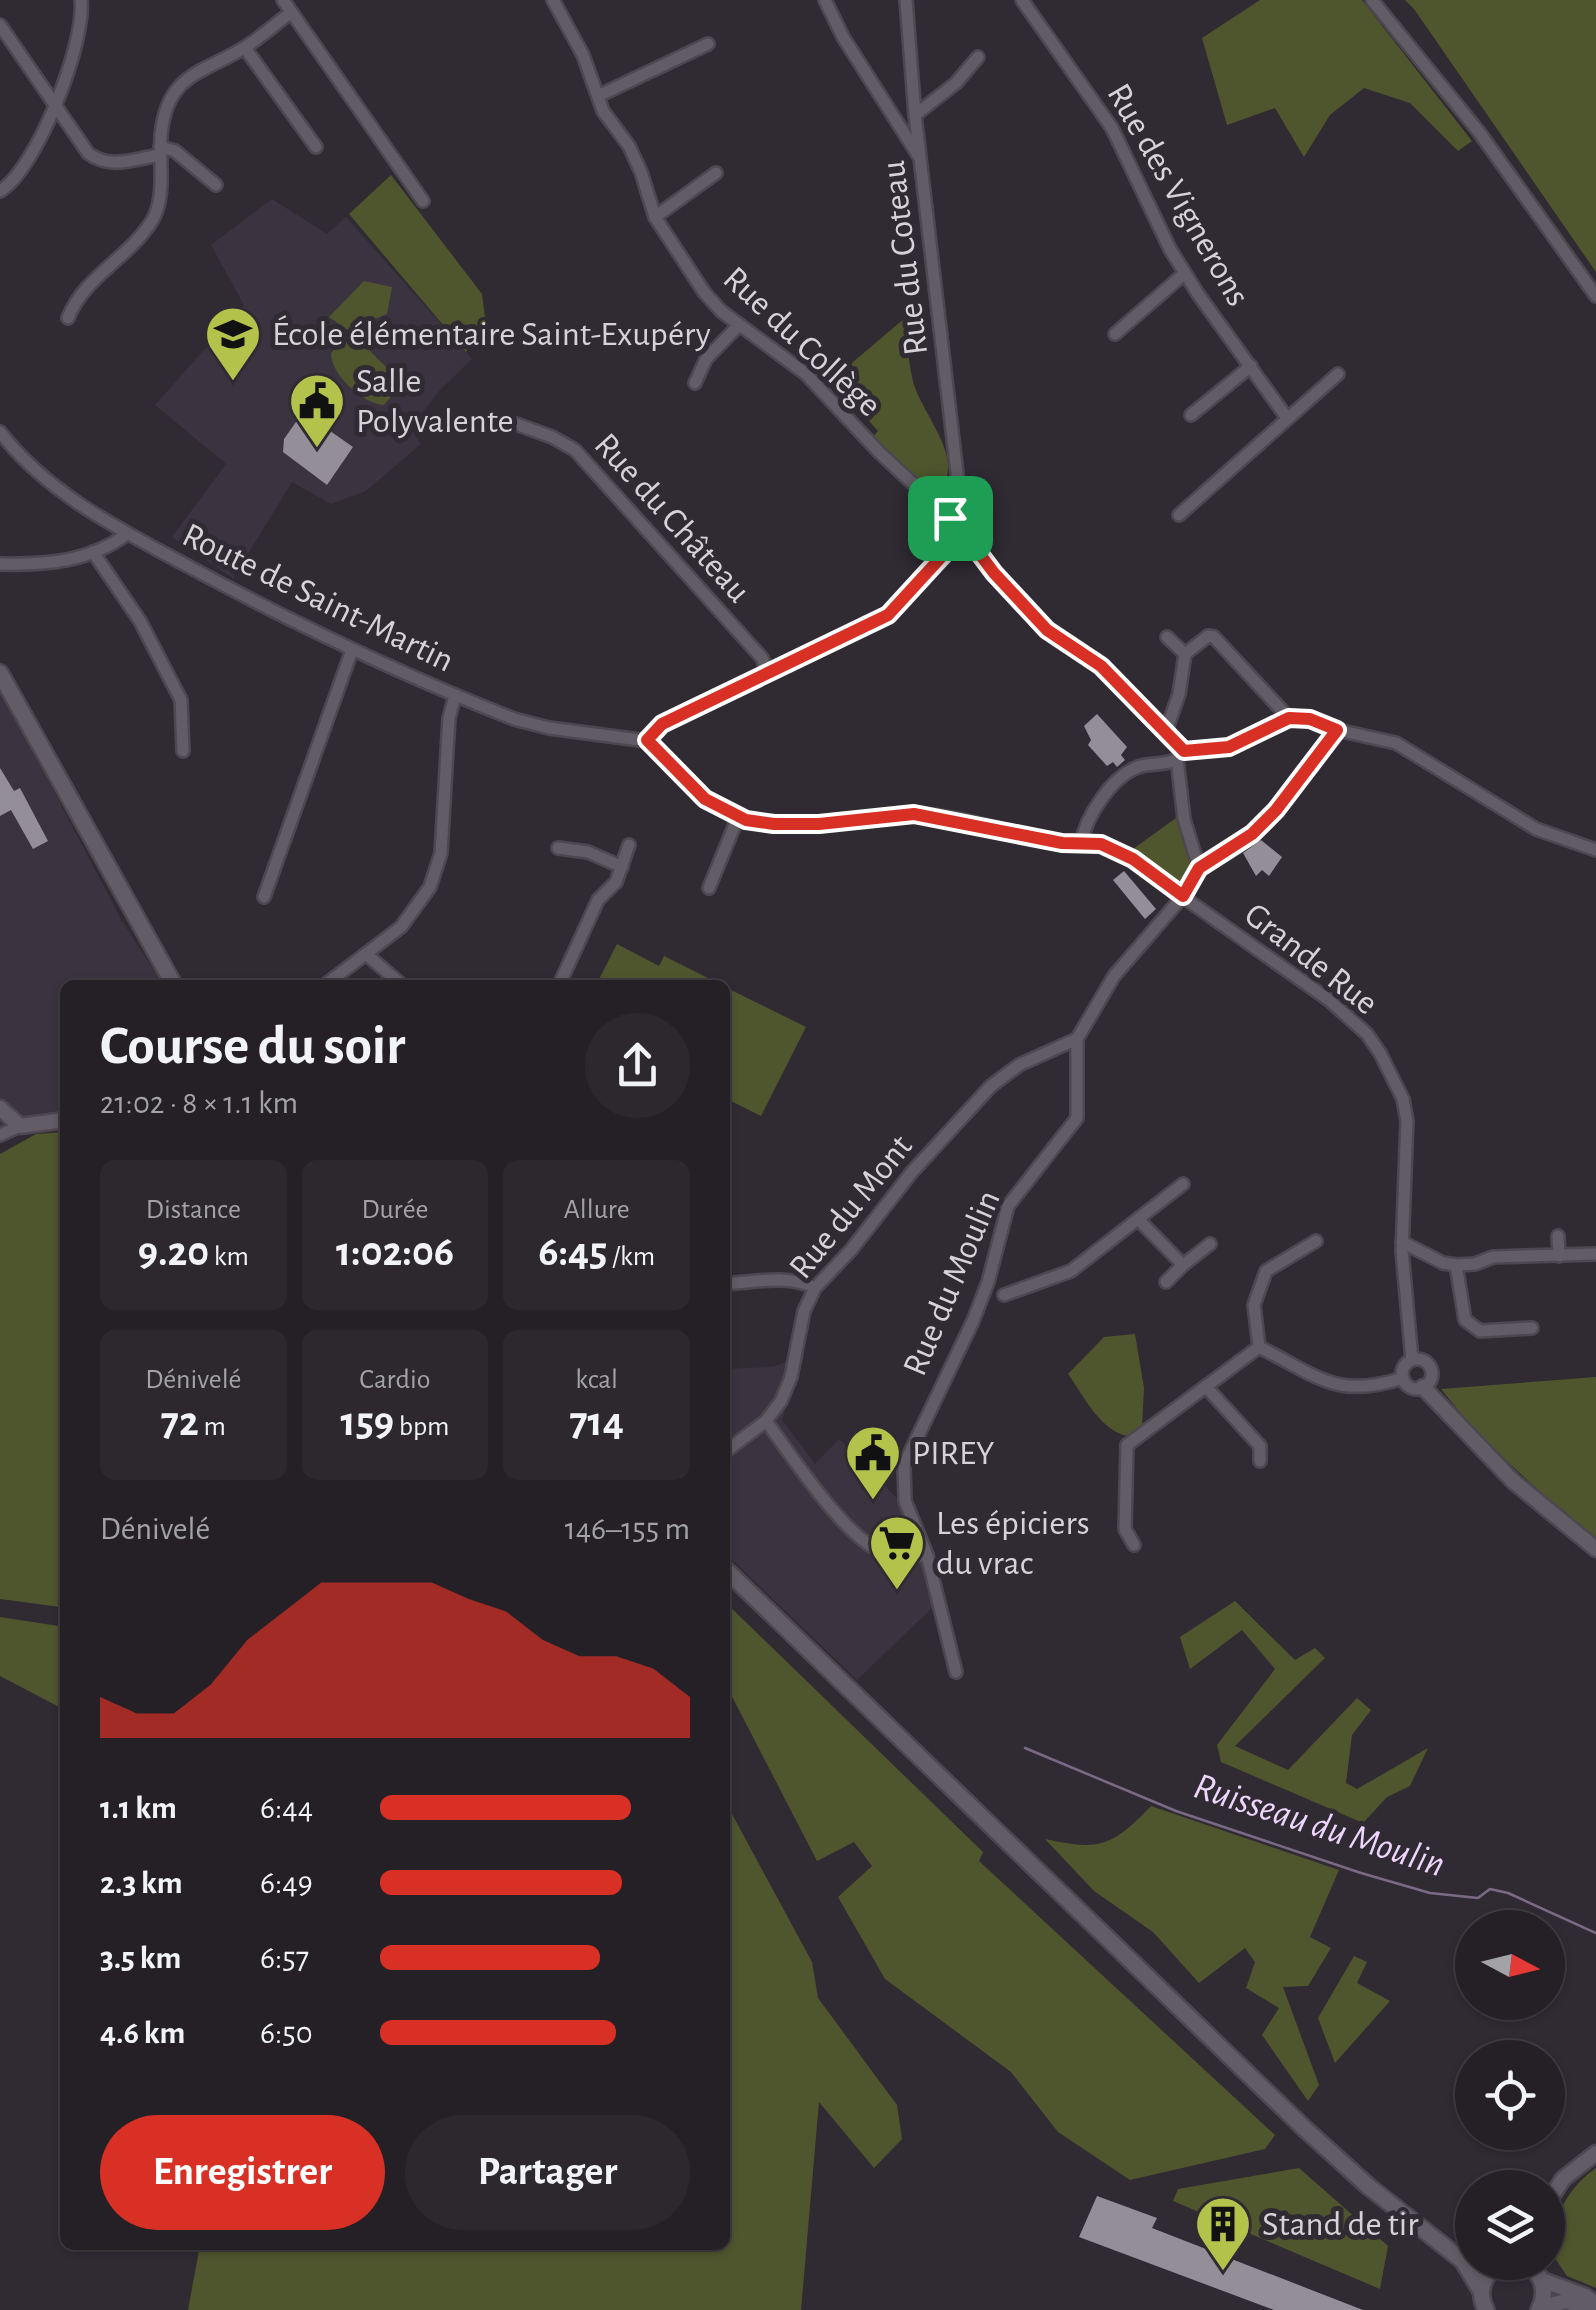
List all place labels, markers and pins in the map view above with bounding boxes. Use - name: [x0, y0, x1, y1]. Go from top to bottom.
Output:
- school or university icon: École élémentaire Saint-Exupéry: [203, 304, 263, 383]
- place label: École élémentaire Saint-Exupéry: [272, 315, 711, 352]
- place label: Salle Polyvalente: [356, 364, 514, 439]
- public building icon: Salle Polyvalente: [287, 371, 347, 450]
- pin: [908, 476, 993, 561]
- public building icon: PIREY: [843, 1423, 903, 1502]
- place label: PIREY: [912, 1436, 994, 1471]
- place label: Les épiciers du vrac: [936, 1506, 1090, 1581]
- supermarket icon: Les épiciers du vrac: [867, 1513, 927, 1592]
- building icon: Stand de tir: [1193, 2194, 1253, 2273]
- place label: Stand de tir: [1262, 2207, 1419, 2242]

